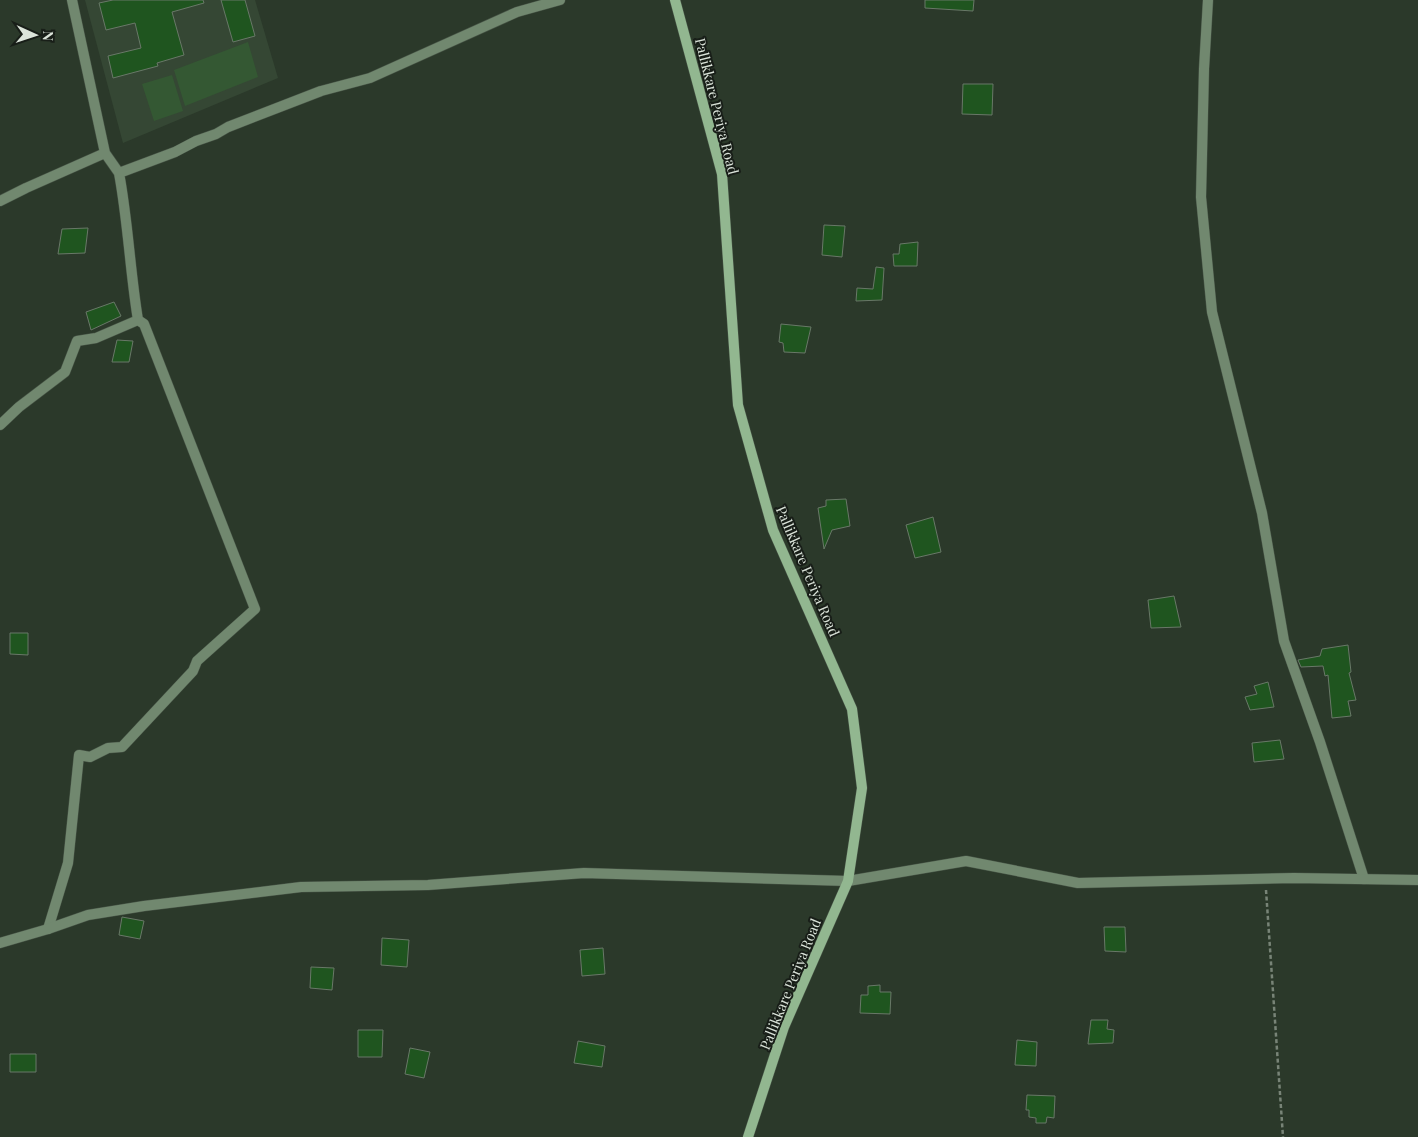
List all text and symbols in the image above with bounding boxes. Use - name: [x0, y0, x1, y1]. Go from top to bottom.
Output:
- north arrow: [10, 10, 60, 60]
- text: N: [39, 30, 58, 41]
- street label: Pallikkare Periya Road: [691, 36, 743, 176]
- street label: Pallikkare Periya Road: [772, 503, 844, 639]
- street label: Pallikkare Periya Road: [755, 916, 825, 1052]

